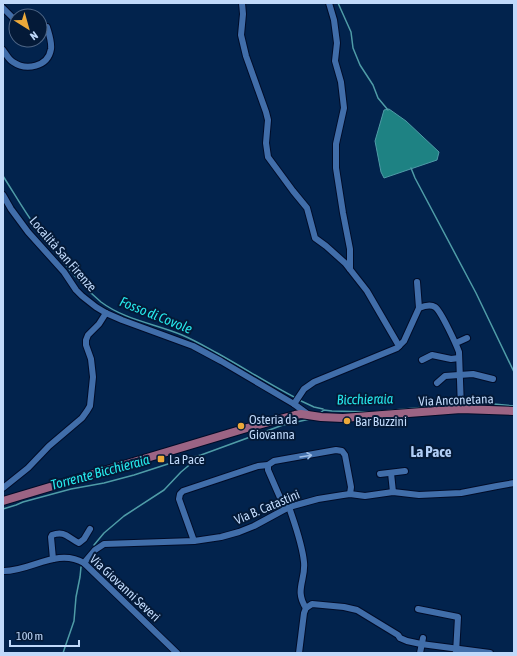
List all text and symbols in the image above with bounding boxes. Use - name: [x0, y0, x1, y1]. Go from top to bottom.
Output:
- north arrow: [8, 8, 48, 48]
- text: N: [28, 29, 40, 43]
- street label: Località San Firenze: [26, 213, 100, 295]
- water label: Fosso di Covole: [117, 293, 195, 337]
- water label: Bicchieraia: [337, 390, 394, 407]
- street label: Via Anconetana: [418, 391, 494, 409]
- place label: Osteria da Giovanna: [249, 412, 298, 442]
- place label: Bar Buzzini: [355, 414, 407, 429]
- marker: Bar Buzzini: [342, 416, 352, 426]
- marker: Osteria da Giovanna: [236, 421, 246, 431]
- district label: La Pace: [410, 443, 452, 460]
- water label: Torrente Bicchieraia: [49, 451, 152, 493]
- place label: La Pace: [169, 452, 205, 467]
- one-way arrow: [299, 452, 312, 460]
- marker: La Pace: [156, 454, 166, 464]
- street label: Via B. Catastini: [232, 486, 302, 528]
- street label: Via Giovanni Severi: [87, 552, 163, 624]
- scale bar: [10, 622, 79, 648]
- text: 100 m: [16, 629, 43, 643]

